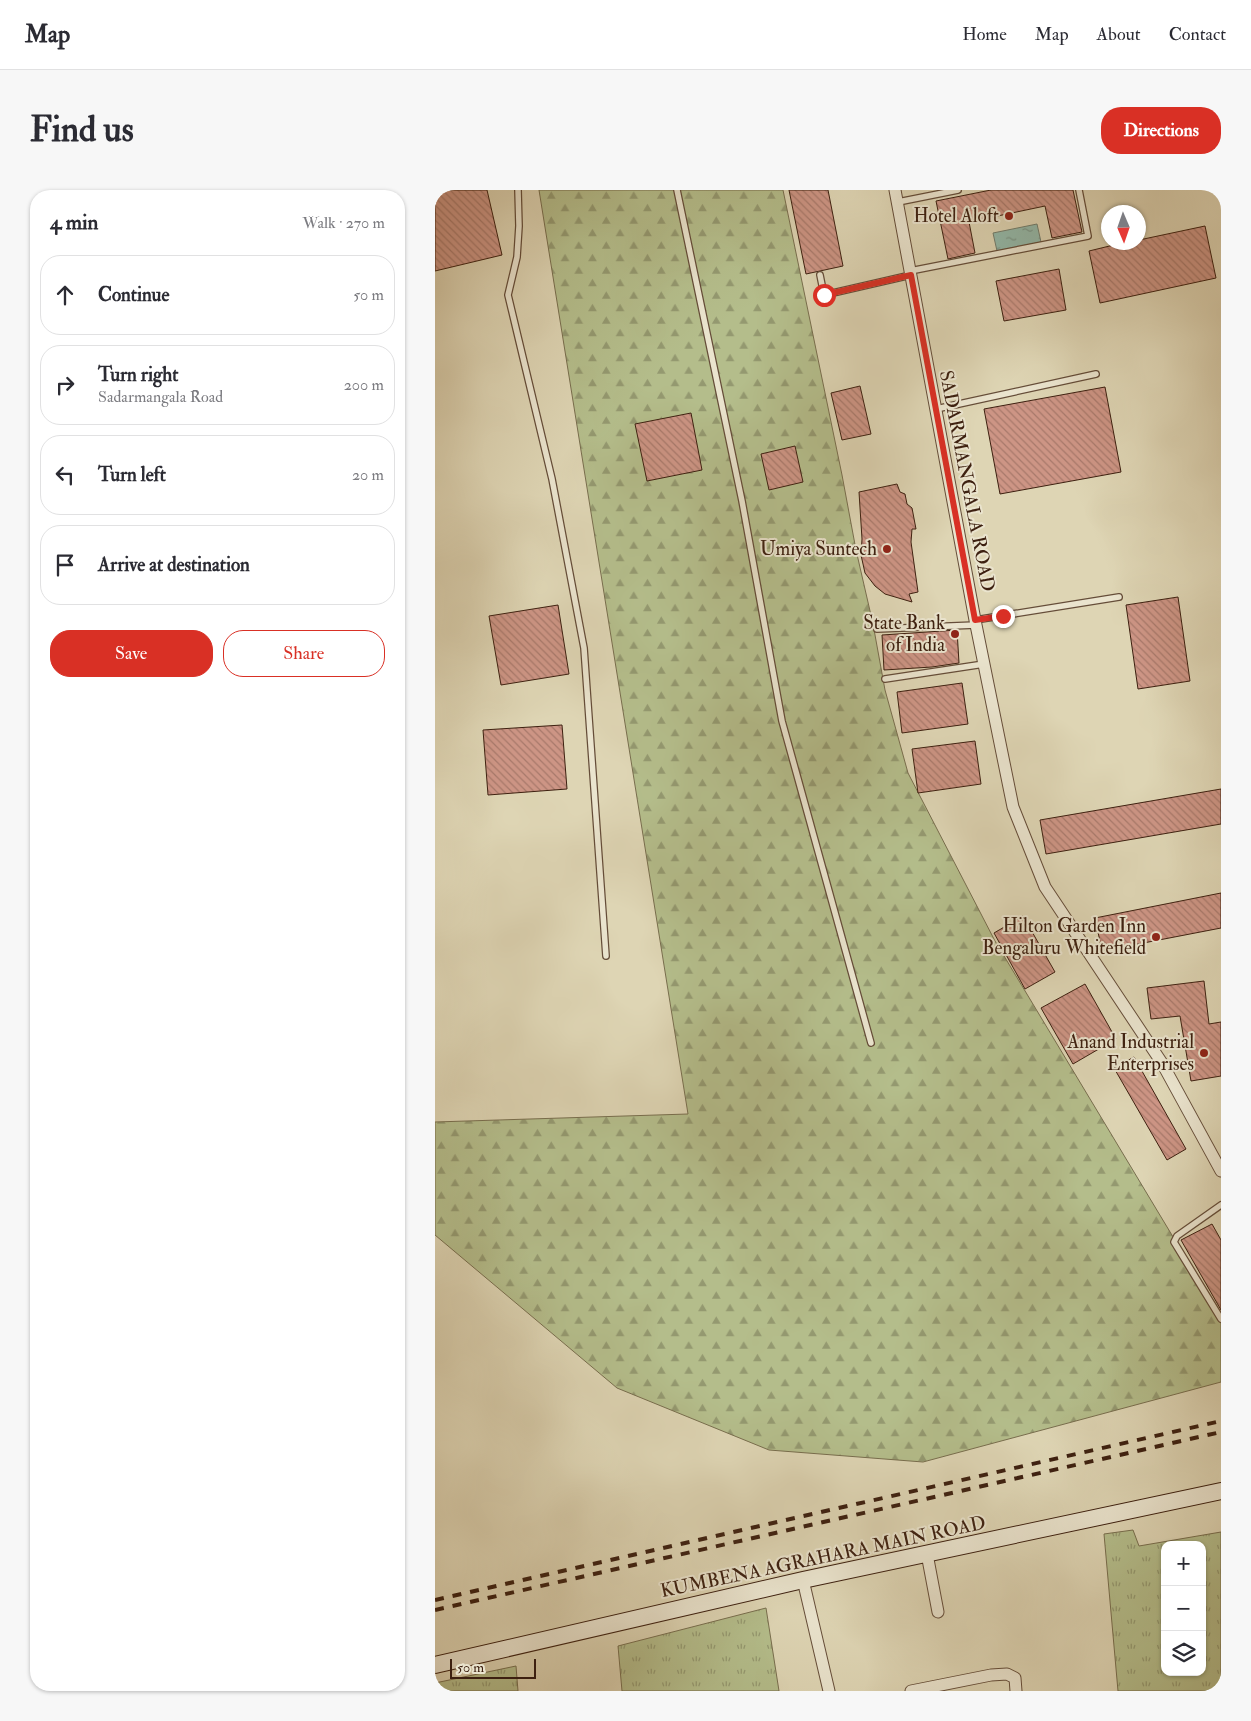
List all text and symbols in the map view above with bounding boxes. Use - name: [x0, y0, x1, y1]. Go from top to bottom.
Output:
- text: Map: [25, 19, 70, 50]
- text: Home: [962, 23, 1007, 46]
- text: Map: [1035, 23, 1069, 46]
- text: About: [1097, 23, 1141, 46]
- text: Contact: [1169, 23, 1226, 46]
- button: Directions: [1101, 107, 1221, 154]
- text: Find us: [30, 108, 134, 152]
- place label: Hotel Aloft: [913, 204, 999, 228]
- north arrow: [1101, 205, 1146, 250]
- text: 4 min: [50, 209, 98, 236]
- marker: Hotel Aloft: [1003, 210, 1015, 222]
- text: Walk · 270 m: [303, 213, 385, 233]
- icon: ahead: [51, 281, 79, 309]
- text: Continue: [98, 283, 169, 307]
- route start: [813, 284, 836, 307]
- text: 50 m: [353, 285, 384, 305]
- text: Turn right: [98, 363, 178, 387]
- street label: SADARMANGALA ROAD: [934, 368, 1000, 594]
- icon: right: [51, 371, 79, 399]
- text: 200 m: [344, 375, 384, 395]
- text: Sadarmangala Road: [98, 387, 223, 407]
- icon: left: [51, 461, 79, 489]
- text: Turn left: [98, 463, 166, 487]
- text: 20 m: [352, 465, 384, 485]
- place label: Umiya Suntech: [760, 537, 877, 561]
- marker: Umiya Suntech: [881, 543, 893, 555]
- icon: arrive: [51, 551, 79, 579]
- text: Arrive at destination: [98, 553, 250, 577]
- route end: [992, 605, 1015, 628]
- place label: State Bank of India: [863, 611, 945, 657]
- marker: State Bank of India: [949, 628, 961, 640]
- button: Save: [50, 630, 213, 677]
- button: Share: [223, 630, 385, 677]
- place label: Hilton Garden Inn Bengaluru Whitefield: [982, 914, 1147, 960]
- marker: Hilton Garden Inn Bengaluru Whitefield: [1150, 931, 1162, 943]
- place label: Anand Industrial Enterprises: [1066, 1030, 1194, 1077]
- marker: Anand Industrial Enterprises: [1198, 1047, 1210, 1059]
- street label: KUMBENA AGRAHARA MAIN ROAD: [658, 1511, 988, 1603]
- map controls: [1161, 1541, 1206, 1676]
- button: +: [1161, 1541, 1206, 1586]
- button: −: [1161, 1586, 1206, 1631]
- button: layers: [1161, 1631, 1206, 1676]
- scale bar: [450, 1656, 536, 1679]
- text: 50 m: [457, 1659, 484, 1676]

